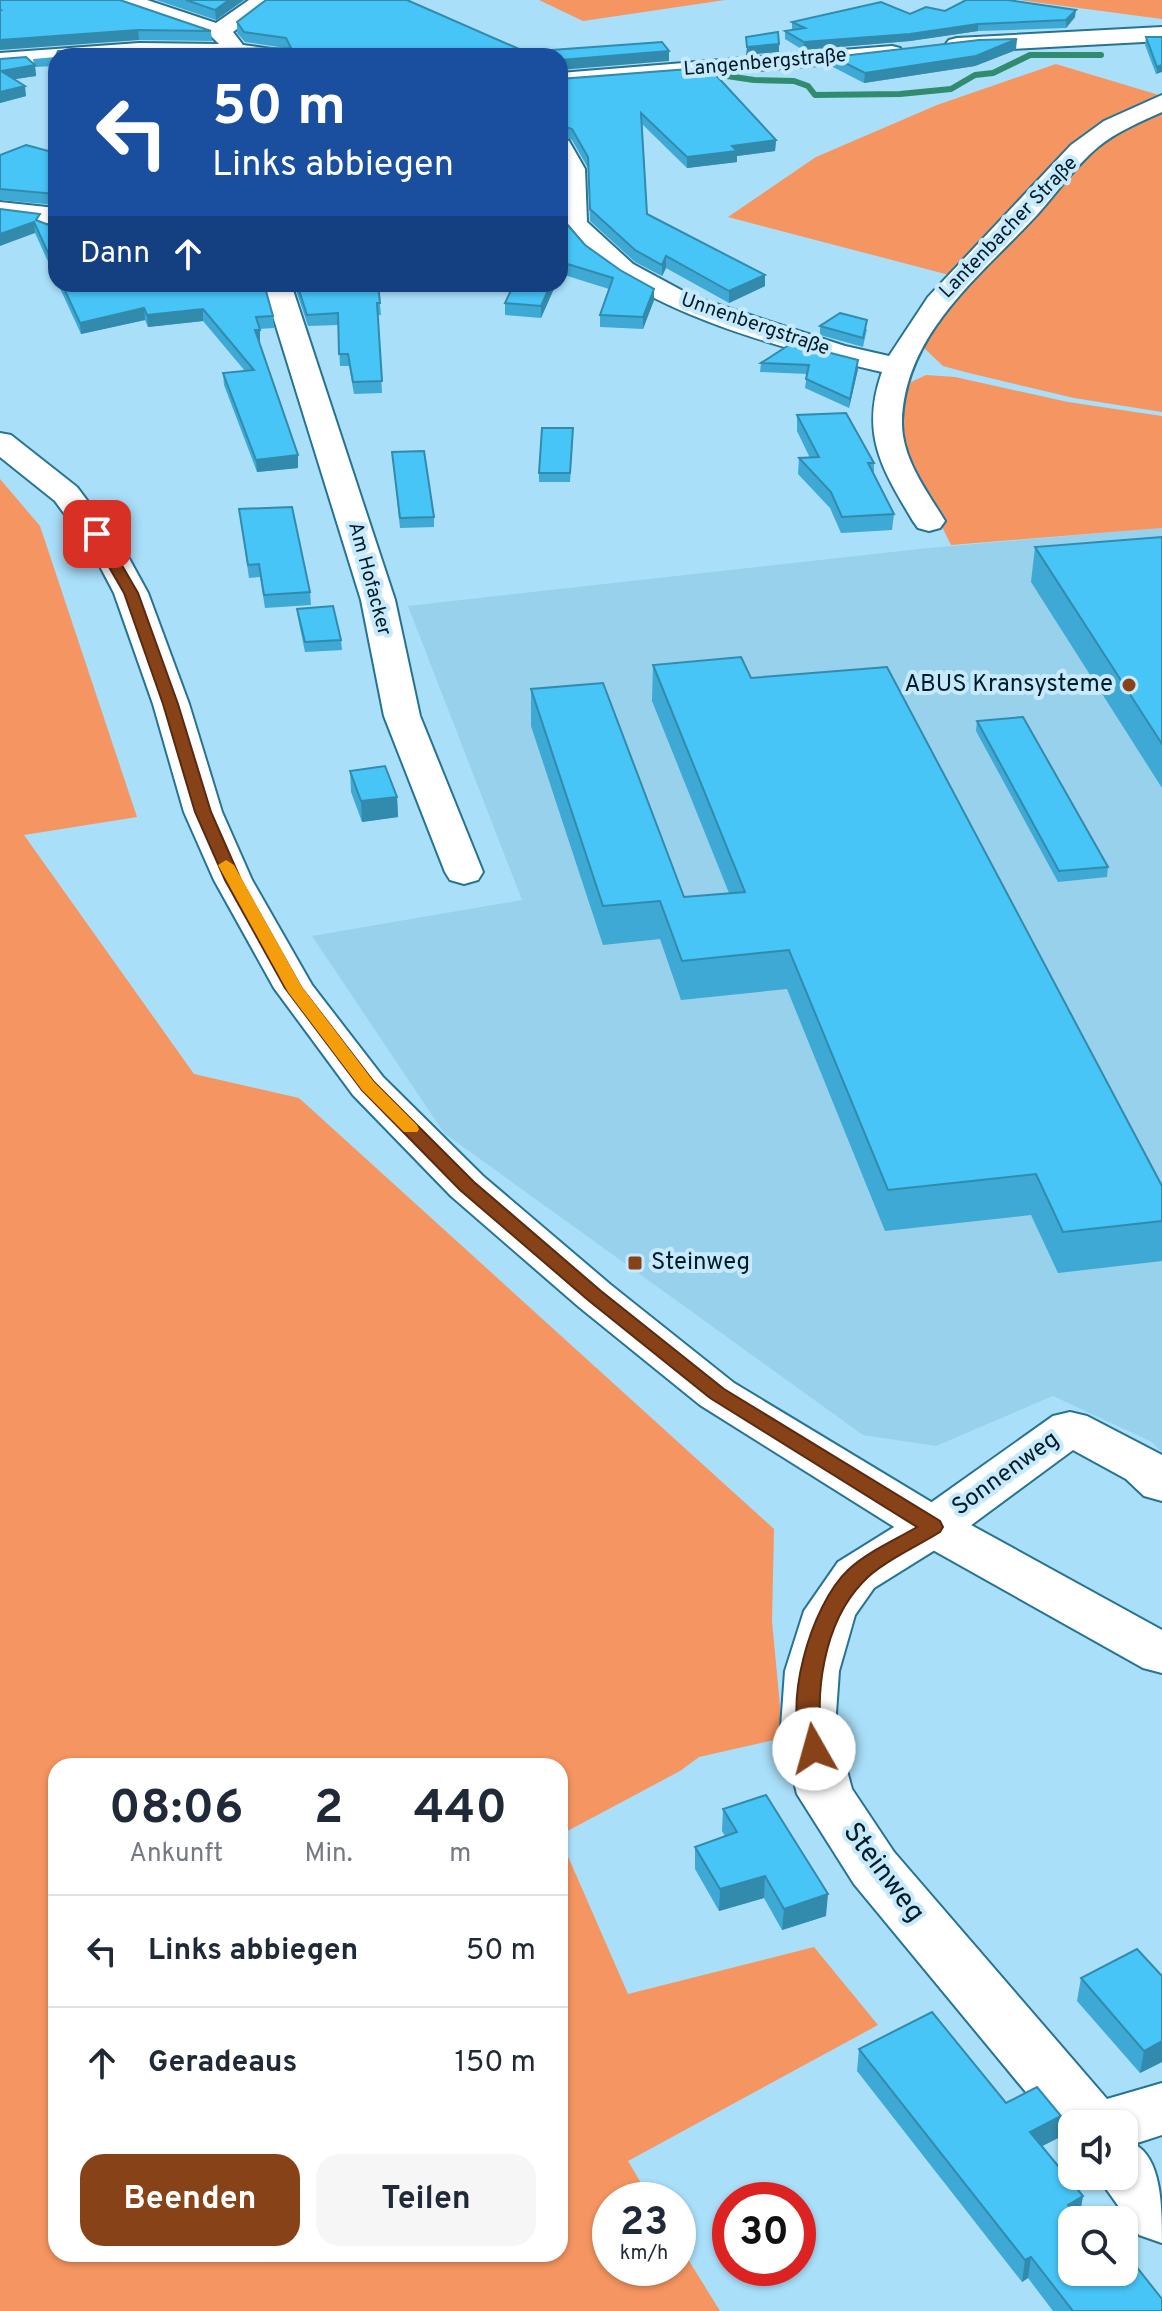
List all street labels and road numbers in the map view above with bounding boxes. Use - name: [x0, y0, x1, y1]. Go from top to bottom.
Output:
- street label: Langenbergstraße: [682, 43, 848, 83]
- street label: Lantenbacher Straße: [934, 151, 1084, 305]
- street label: Unnenbergstraße: [677, 287, 833, 363]
- street label: Am Hofacker: [341, 519, 397, 639]
- street label: Sonnenweg: [947, 1425, 1065, 1523]
- street label: Steinweg: [834, 1816, 932, 1930]

